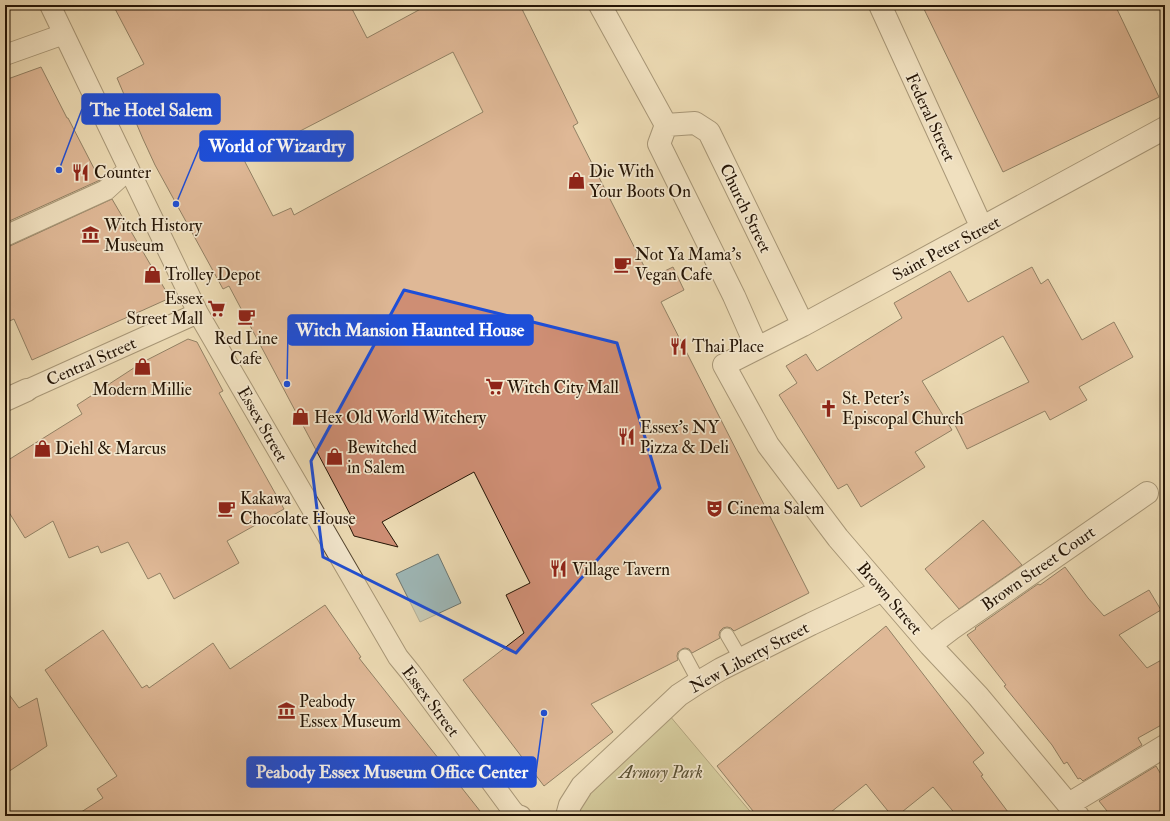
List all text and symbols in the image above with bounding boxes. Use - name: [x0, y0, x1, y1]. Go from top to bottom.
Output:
- street label: Federal Street: [901, 70, 960, 165]
- callout: The Hotel Salem: [82, 94, 220, 124]
- text: The Hotel Salem: [89, 99, 213, 122]
- callout: World of Wizardry: [200, 131, 353, 161]
- text: World of Wizardry: [208, 135, 346, 158]
- street label: Church Street: [715, 160, 776, 257]
- place label: Die With Your Boots On: [589, 161, 691, 202]
- restaurant icon: Counter: [71, 162, 91, 182]
- place label: Counter: [94, 162, 152, 183]
- shop icon: Die With Your Boots On: [566, 171, 586, 191]
- street label: Saint Peter Street: [889, 211, 1004, 286]
- place label: Witch History Museum: [103, 215, 203, 256]
- museum icon: Witch History Museum: [81, 225, 101, 245]
- place label: Not Ya Mama's Vegan Cafe: [635, 244, 741, 285]
- cafe icon: Not Ya Mama's Vegan Cafe: [612, 254, 632, 274]
- shop icon: Trolley Depot: [142, 264, 162, 284]
- place label: Trolley Depot: [165, 264, 261, 286]
- place label: Essex Street Mall: [126, 288, 204, 329]
- supermarket icon: Essex Street Mall: [206, 298, 226, 318]
- cafe icon: Red Line Cafe: [236, 306, 256, 326]
- callout: Witch Mansion Haunted House: [288, 315, 533, 345]
- text: Witch Mansion Haunted House: [295, 319, 525, 342]
- place label: Red Line Cafe: [214, 328, 278, 369]
- street label: Central Street: [43, 332, 140, 391]
- restaurant icon: Thai Place: [669, 336, 689, 356]
- place label: Thai Place: [692, 336, 764, 357]
- shop icon: Modern Millie: [132, 357, 152, 377]
- supermarket icon: Witch City Mall: [484, 377, 504, 397]
- place label: Witch City Mall: [506, 377, 620, 399]
- place label: Modern Millie: [92, 379, 192, 400]
- street label: Essex Street: [233, 383, 293, 466]
- place label: St. Peter's Episcopal Church: [842, 388, 964, 430]
- church icon: St. Peter's Episcopal Church: [819, 398, 839, 418]
- shop icon: Hex Old World Witchery: [291, 407, 311, 427]
- place label: Hex Old World Witchery: [314, 407, 487, 429]
- place label: Essex's NY Pizza & Deli: [640, 417, 730, 458]
- restaurant icon: Essex's NY Pizza & Deli: [617, 427, 637, 447]
- place label: Bewitched in Salem: [347, 437, 417, 478]
- shop icon: Diehl & Marcus: [32, 438, 52, 458]
- place label: Diehl & Marcus: [55, 438, 166, 459]
- shop icon: Bewitched in Salem: [324, 447, 344, 467]
- place label: Kakawa Chocolate House: [240, 488, 356, 529]
- cafe icon: Kakawa Chocolate House: [217, 498, 237, 518]
- theatre icon: Cinema Salem: [704, 498, 724, 518]
- place label: Cinema Salem: [727, 498, 825, 519]
- street label: Brown Street Court: [977, 521, 1100, 615]
- street label: Brown Street: [852, 558, 927, 639]
- restaurant icon: Village Tavern: [549, 559, 569, 579]
- place label: Village Tavern: [572, 559, 670, 580]
- street label: New Liberty Street: [686, 617, 813, 699]
- street label: Essex Street: [397, 662, 464, 741]
- place label: Peabody Essex Museum: [299, 691, 401, 732]
- museum icon: Peabody Essex Museum: [276, 701, 296, 721]
- callout: Peabody Essex Museum Office Center: [247, 757, 536, 787]
- text: Peabody Essex Museum Office Center: [256, 761, 529, 784]
- park label: Armory Park: [617, 762, 703, 783]

